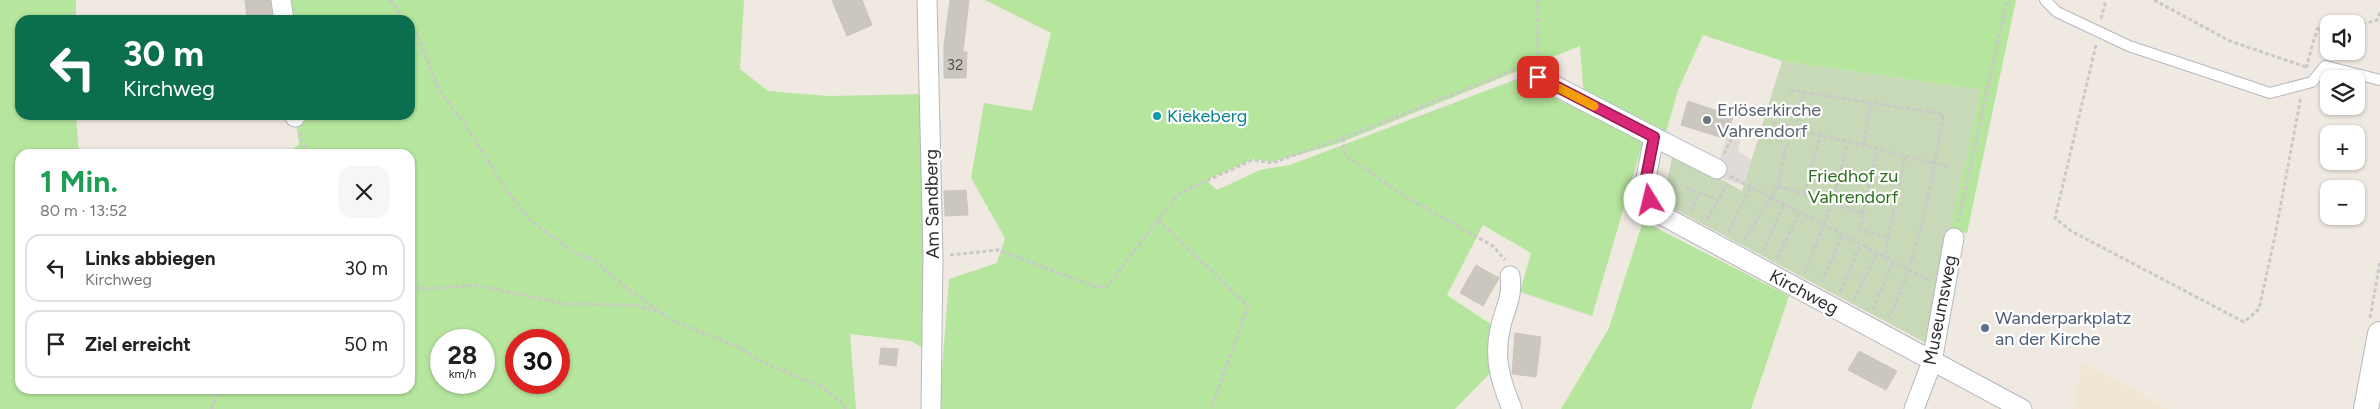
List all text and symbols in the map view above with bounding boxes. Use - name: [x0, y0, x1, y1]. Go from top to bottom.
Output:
- map controls: [2320, 15, 2365, 225]
- button: sound: [2320, 15, 2365, 60]
- text: 30 m: [123, 33, 204, 75]
- icon: left: [40, 35, 105, 100]
- house number: 32: [947, 56, 963, 74]
- pin: [1517, 56, 1559, 98]
- icon: arrive: [1524, 63, 1552, 91]
- button: layers: [2320, 70, 2365, 115]
- text: Kirchweg: [123, 75, 215, 102]
- place label: Erlöserkirche Vahrendorf: [1717, 99, 1821, 142]
- place label: Kiekeberg: [1167, 105, 1247, 127]
- marker: Kiekeberg: [1151, 110, 1163, 122]
- marker: Erlöserkirche Vahrendorf: [1701, 114, 1713, 126]
- button: +: [2320, 125, 2365, 170]
- street label: Am Sandberg: [920, 149, 944, 259]
- text: 1 Min.: [40, 163, 118, 200]
- park label: Friedhof zu Vahrendorf: [1808, 165, 1899, 208]
- button: close: [338, 166, 390, 218]
- position arrow: [1623, 173, 1675, 225]
- button: −: [2320, 180, 2365, 225]
- text: 80 m · 13:52: [40, 201, 127, 220]
- text: Links abbiegen: [85, 247, 216, 270]
- street label: Museumsweg: [1919, 253, 1961, 367]
- icon: left: [42, 254, 70, 282]
- text: 30 m: [345, 257, 388, 280]
- street label: Kirchweg: [1766, 265, 1842, 319]
- text: Kirchweg: [85, 270, 152, 289]
- place label: Wanderparkplatz an der Kirche: [1995, 307, 2131, 350]
- marker: Wanderparkplatz an der Kirche: [1979, 322, 1991, 334]
- speed limit sign: 30: [505, 329, 570, 394]
- icon: arrive: [42, 330, 70, 358]
- text: Ziel erreicht: [85, 333, 191, 356]
- text: 50 m: [344, 333, 388, 356]
- text: 28: [448, 340, 477, 370]
- text: km/h: [449, 367, 476, 381]

